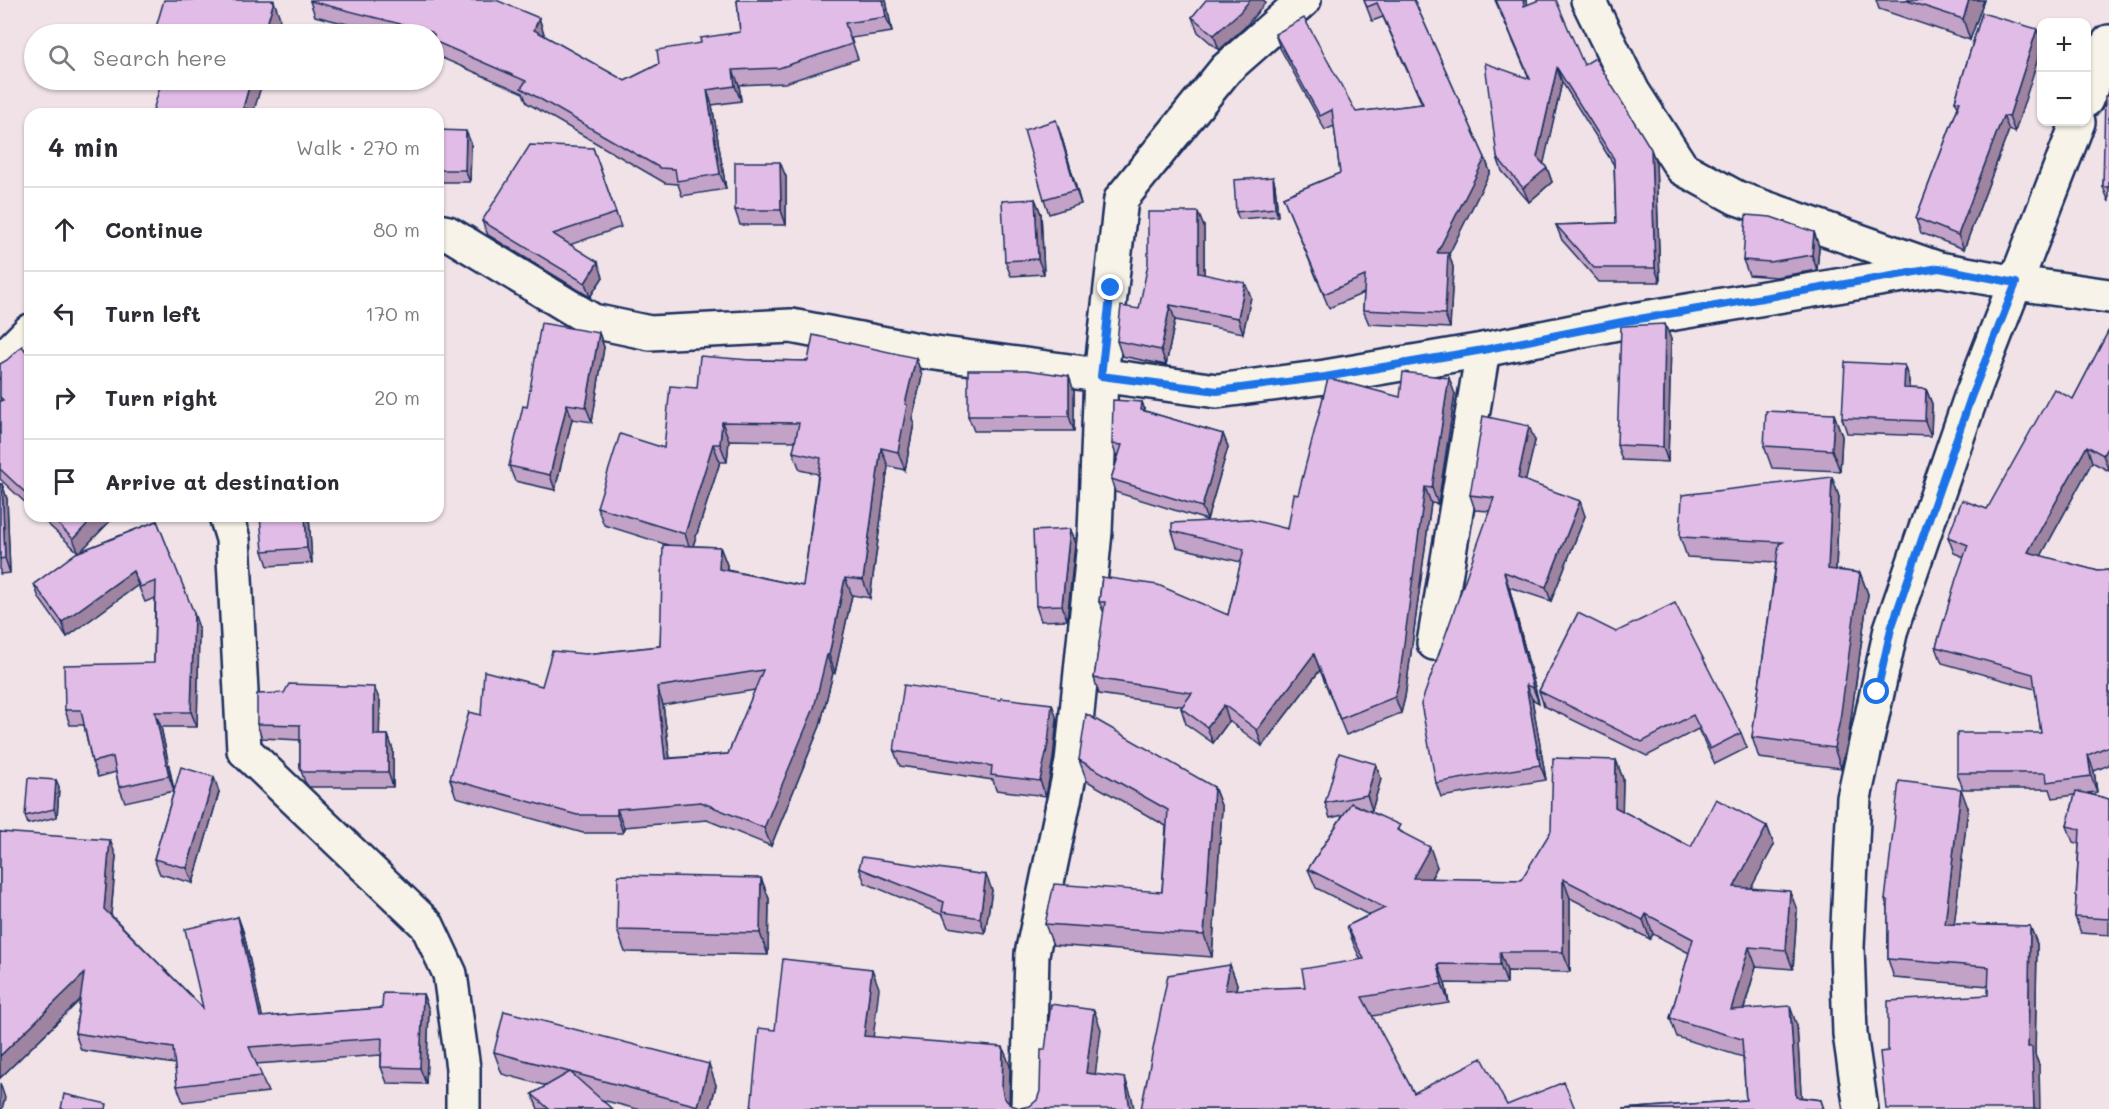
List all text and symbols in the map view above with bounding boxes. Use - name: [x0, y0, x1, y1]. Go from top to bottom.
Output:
- map controls: [2037, 18, 2091, 126]
- button: +: [2037, 18, 2091, 72]
- search box: [24, 24, 444, 90]
- icon: search: [45, 41, 78, 74]
- text: Search here: [93, 43, 227, 72]
- button: −: [2037, 72, 2091, 126]
- text: 4 min: [48, 130, 118, 164]
- text: Walk · 270 m: [296, 134, 420, 160]
- icon: ahead: [48, 213, 81, 246]
- text: Continue: [105, 215, 203, 244]
- text: 80 m: [373, 216, 420, 242]
- route end: [1097, 274, 1123, 300]
- icon: left: [48, 297, 81, 330]
- text: Turn left: [105, 299, 201, 328]
- text: 170 m: [365, 300, 420, 326]
- icon: right: [48, 381, 81, 414]
- text: Turn right: [105, 383, 217, 412]
- text: 20 m: [374, 384, 420, 410]
- icon: arrive: [48, 465, 81, 498]
- text: Arrive at destination: [105, 467, 340, 496]
- route start: [1863, 678, 1889, 704]

